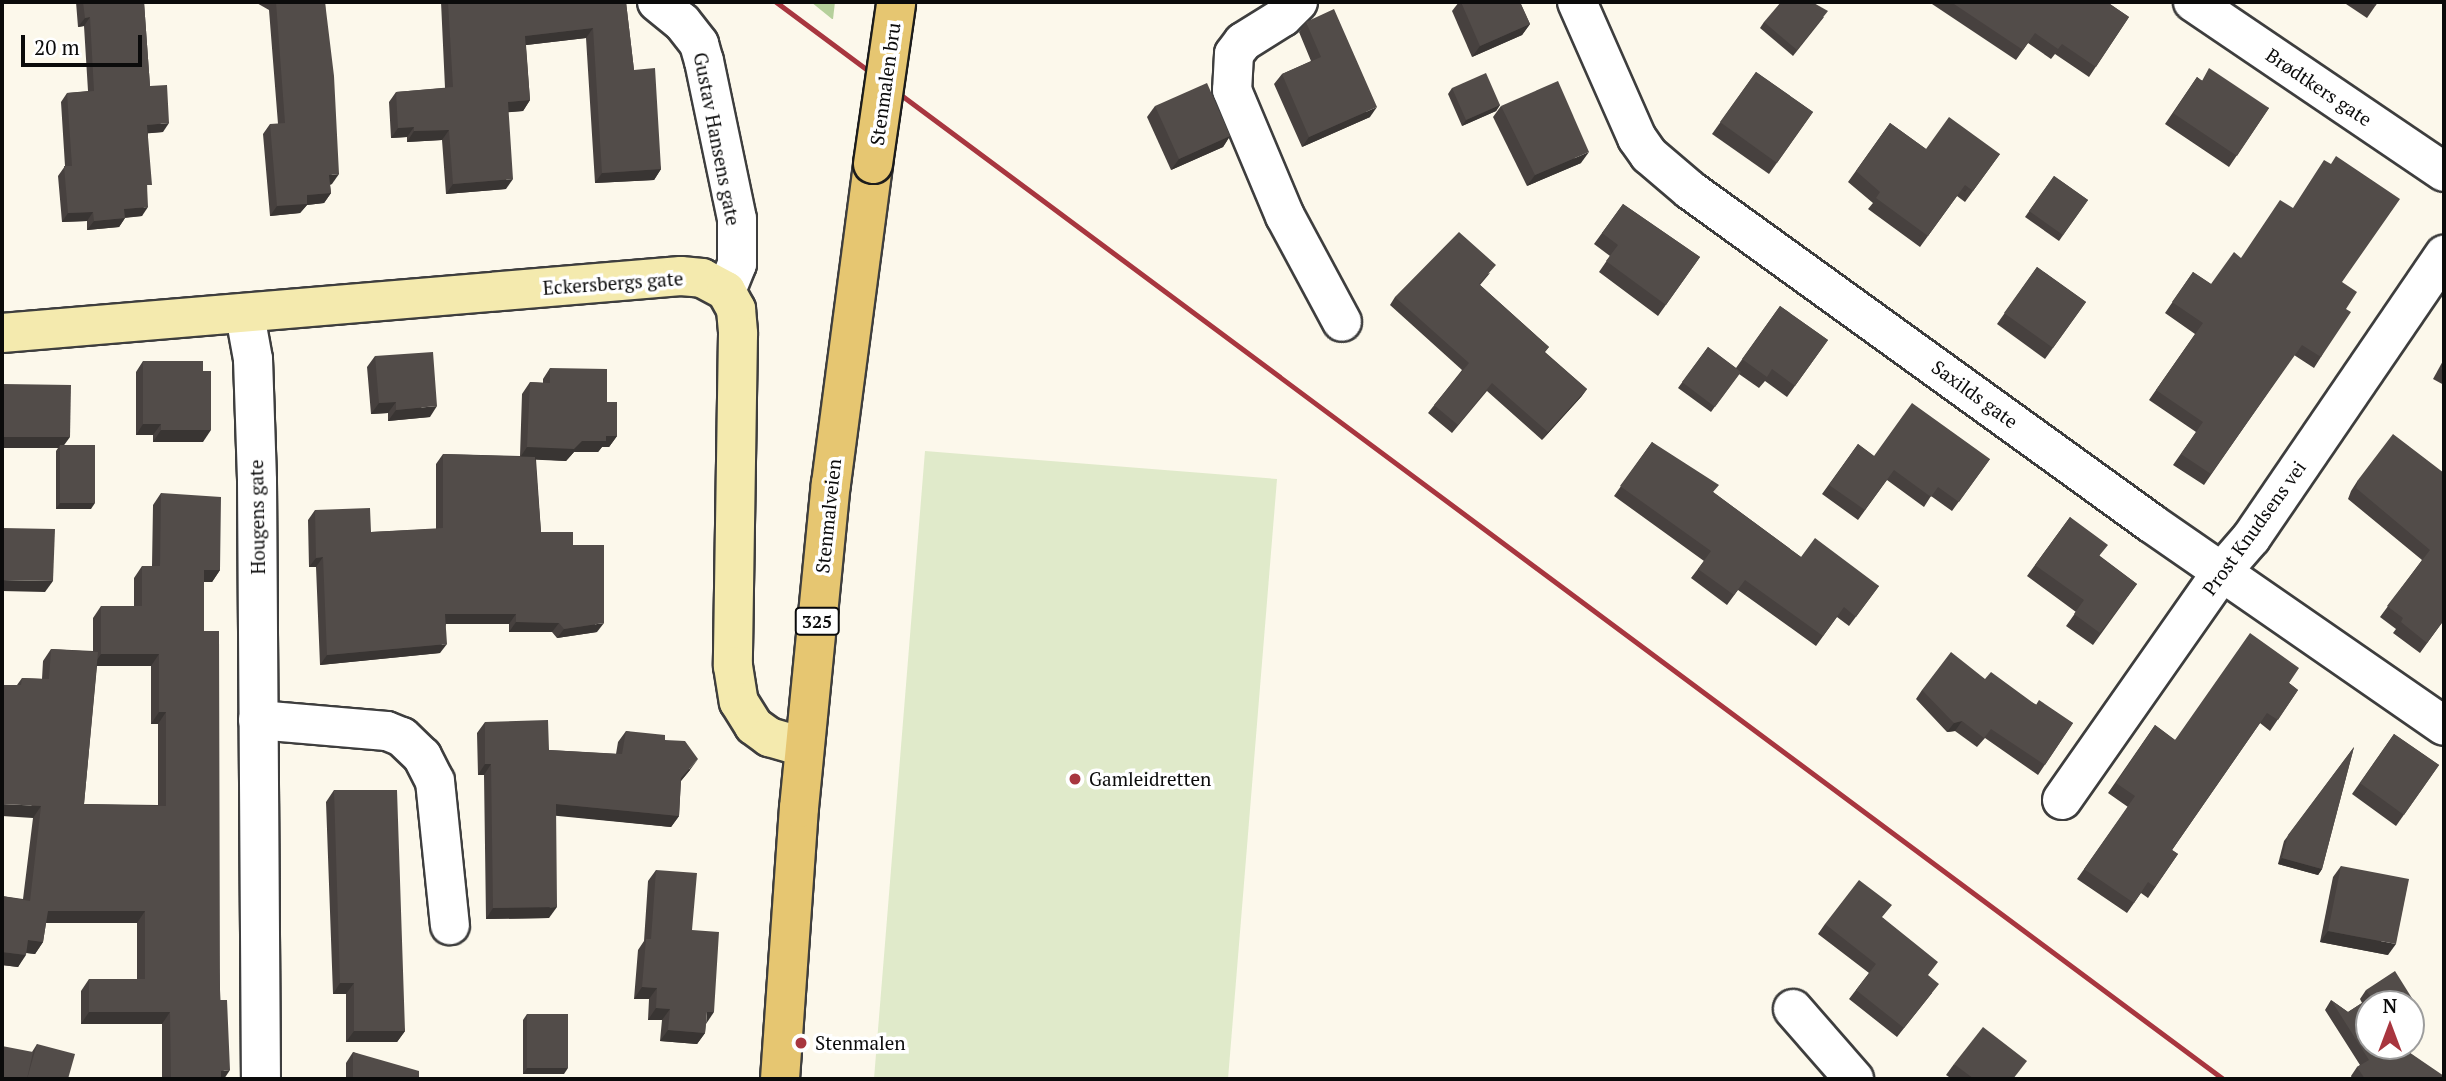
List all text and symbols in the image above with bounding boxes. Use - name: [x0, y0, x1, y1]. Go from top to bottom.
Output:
- scale bar: [24, 21, 145, 65]
- street label: Stenmalen bru: [865, 21, 905, 147]
- text: 20 m: [34, 33, 80, 61]
- street label: Brødtkers gate: [2262, 43, 2376, 131]
- street label: Gustav Hansens gate: [689, 50, 745, 228]
- street label: Eckersbergs gate: [542, 267, 684, 299]
- street label: Saxilds gate: [1928, 355, 2022, 433]
- street label: Prost Knudsens vei: [2198, 456, 2310, 600]
- street label: Stenmalveien: [811, 458, 845, 574]
- street label: Hougens gate: [245, 459, 269, 575]
- road number: 325: [794, 606, 840, 636]
- place label: Gamleidretten: [1089, 768, 1211, 790]
- marker: Gamleidretten: [1067, 771, 1083, 787]
- north arrow: [2355, 990, 2425, 1060]
- text: N: [2383, 993, 2397, 1018]
- place label: Stenmalen: [815, 1032, 906, 1054]
- marker: Stenmalen: [793, 1035, 809, 1051]

